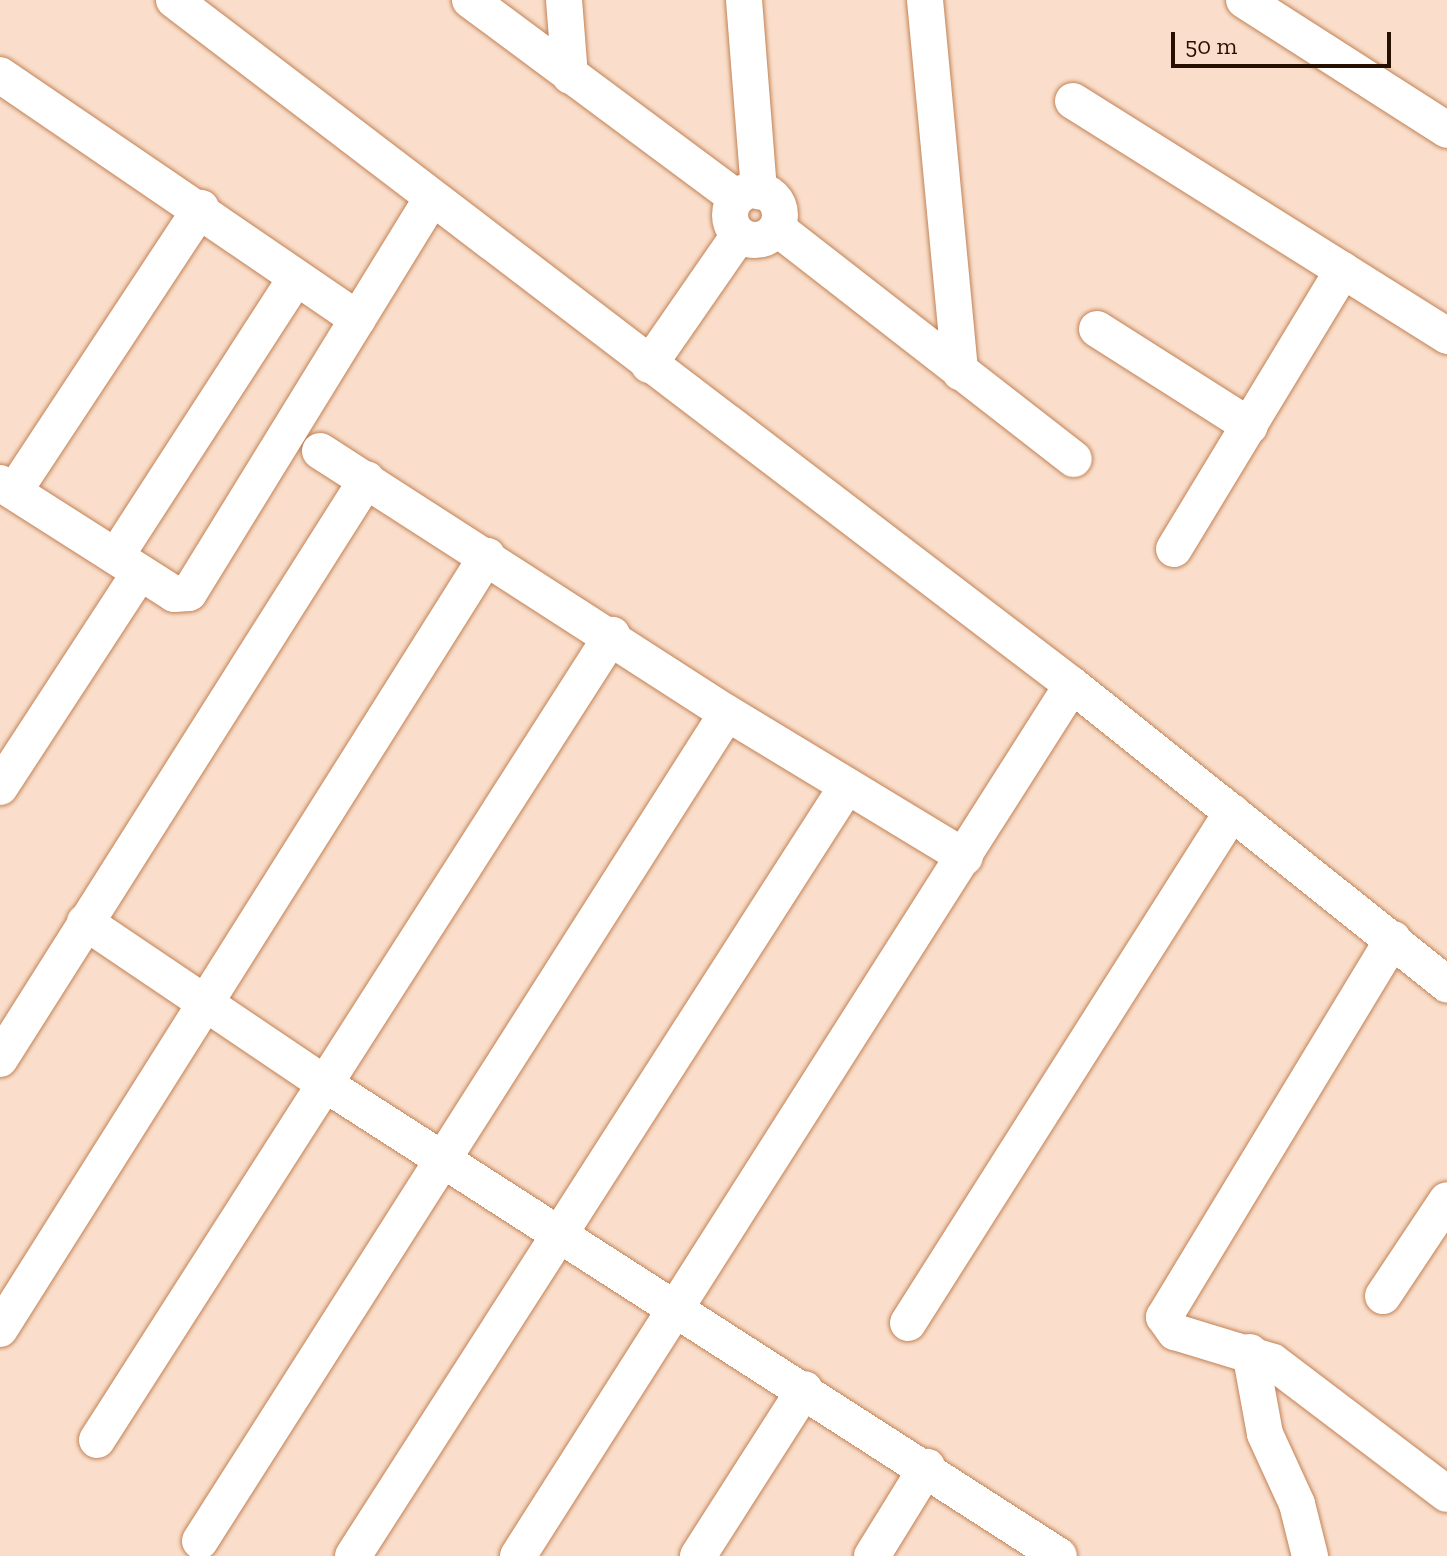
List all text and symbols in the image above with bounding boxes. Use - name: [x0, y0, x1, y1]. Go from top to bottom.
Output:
- scale bar: [1175, 16, 1395, 66]
- text: 50 m: [1185, 31, 1237, 60]

